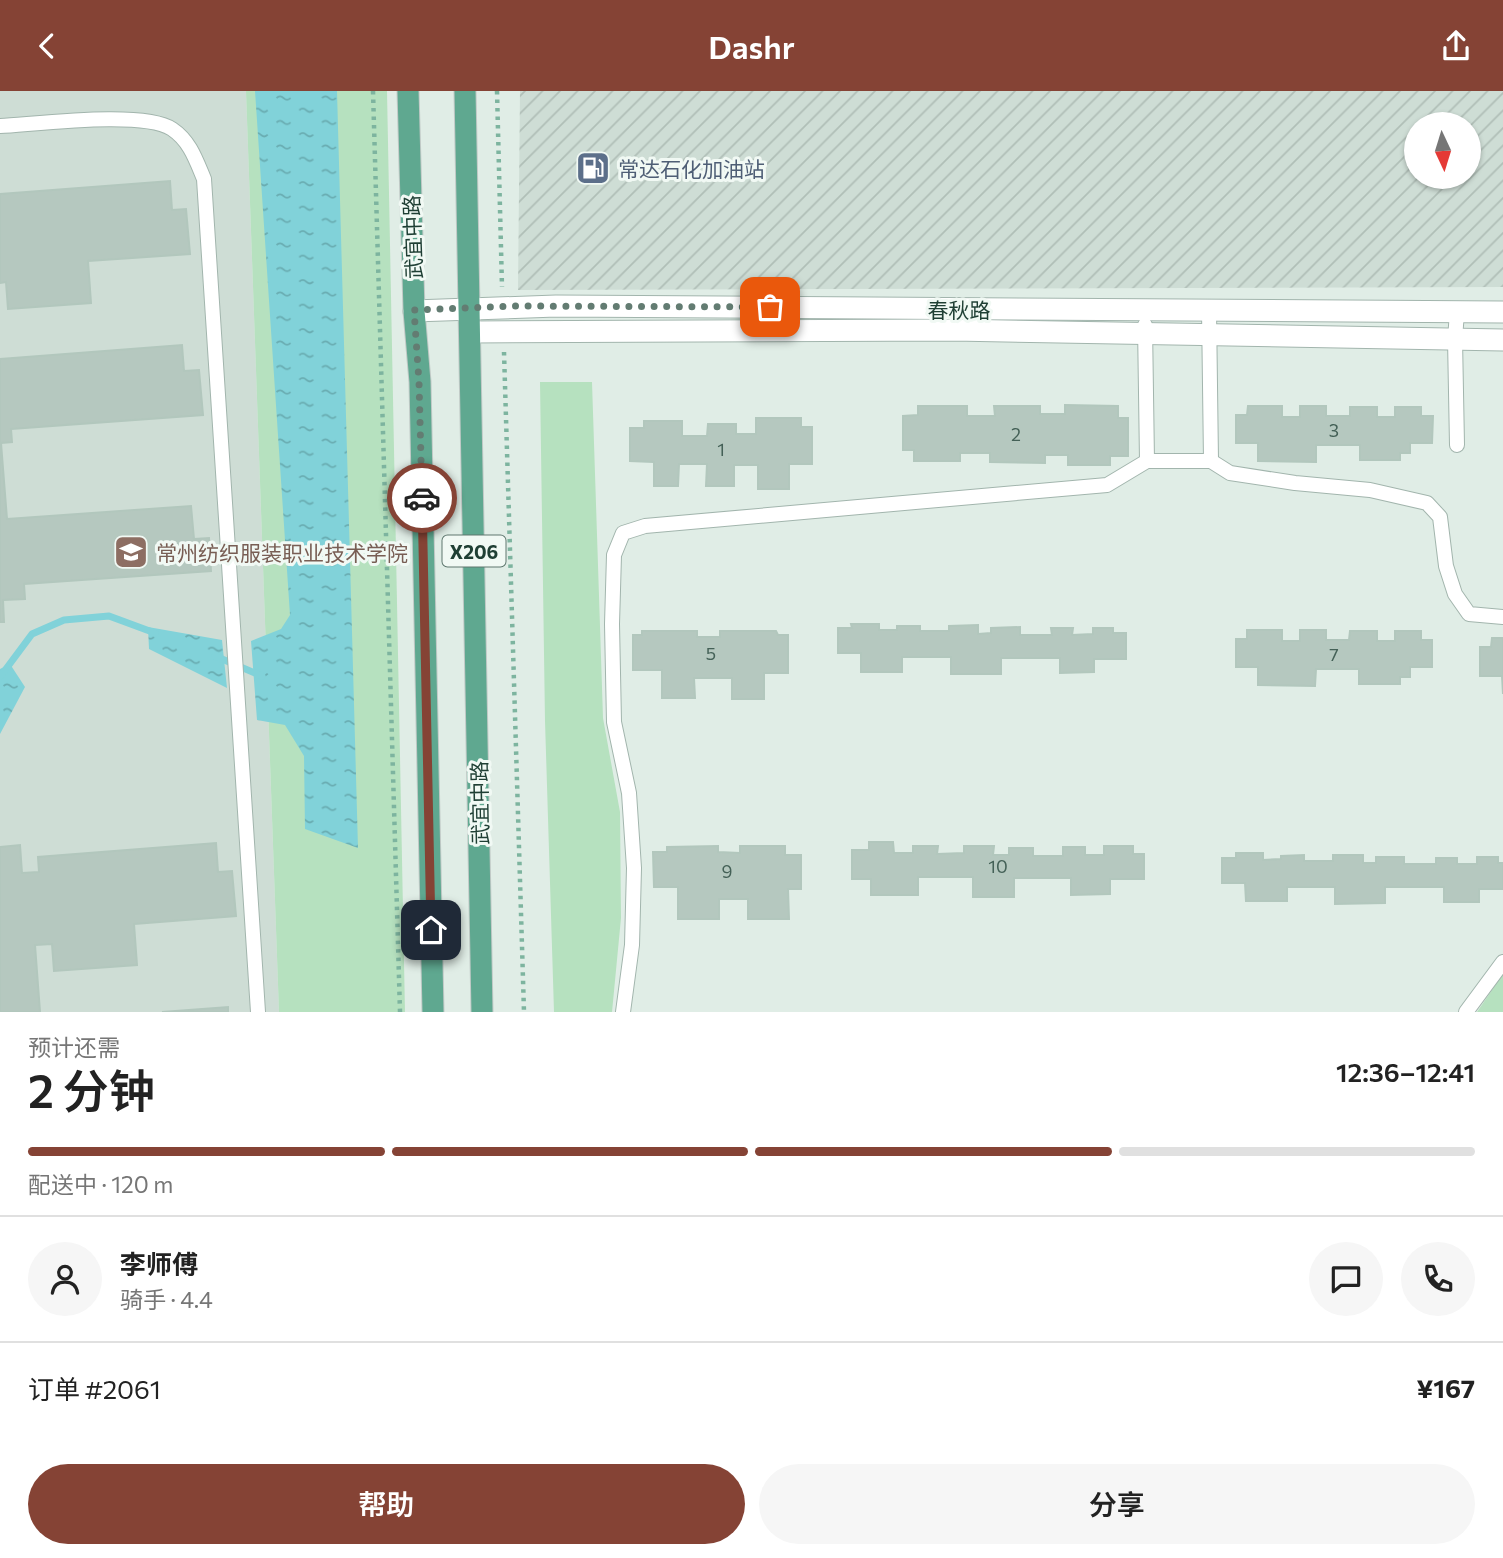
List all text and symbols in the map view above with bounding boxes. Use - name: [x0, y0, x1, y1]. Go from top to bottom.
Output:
- text: Dashr: [708, 26, 795, 66]
- icon: back: [28, 27, 66, 65]
- icon: share: [1437, 27, 1475, 65]
- north arrow: [1404, 112, 1480, 189]
- map controls: [1404, 112, 1481, 189]
- fuel station icon: 常达石化加油站: [574, 149, 612, 187]
- place label: 常达石化加油站: [618, 156, 765, 181]
- street label: 武宜中路: [398, 195, 426, 279]
- pin: [740, 277, 800, 337]
- icon: bag: [751, 288, 789, 326]
- street label: 春秋路: [928, 297, 991, 322]
- house number: 3: [1329, 419, 1339, 441]
- house number: 2: [1011, 423, 1021, 445]
- house number: 1: [717, 438, 725, 460]
- courier: [387, 463, 457, 533]
- icon: car: [403, 479, 441, 517]
- school or university icon: 常州纺织服装职业技术学院: [112, 533, 150, 571]
- road number: X206: [442, 535, 505, 566]
- place label: 常州纺织服装职业技术学院: [156, 540, 408, 565]
- house number: 5: [706, 642, 716, 664]
- house number: 7: [1329, 643, 1339, 665]
- street label: 武宜中路: [466, 761, 492, 845]
- house number: 10: [988, 855, 1008, 877]
- house number: 9: [722, 860, 732, 882]
- pin: [401, 900, 461, 960]
- icon: home: [412, 911, 450, 949]
- text: 预计还需: [28, 1033, 120, 1061]
- text: 12:36–12:41: [1336, 1056, 1475, 1087]
- text: 2 分钟: [28, 1061, 155, 1117]
- text: 配送中 · 120 m: [28, 1170, 173, 1198]
- button: person: [28, 1242, 102, 1316]
- button: chat: [1309, 1242, 1383, 1316]
- button: phone: [1401, 1242, 1475, 1316]
- text: 李师傅: [120, 1248, 198, 1279]
- text: 骑手 · 4.4: [120, 1285, 213, 1313]
- text: ¥167: [1417, 1372, 1475, 1403]
- text: 订单 #2061: [28, 1373, 161, 1404]
- button: 帮助: [28, 1464, 745, 1544]
- button: 分享: [759, 1464, 1475, 1544]

